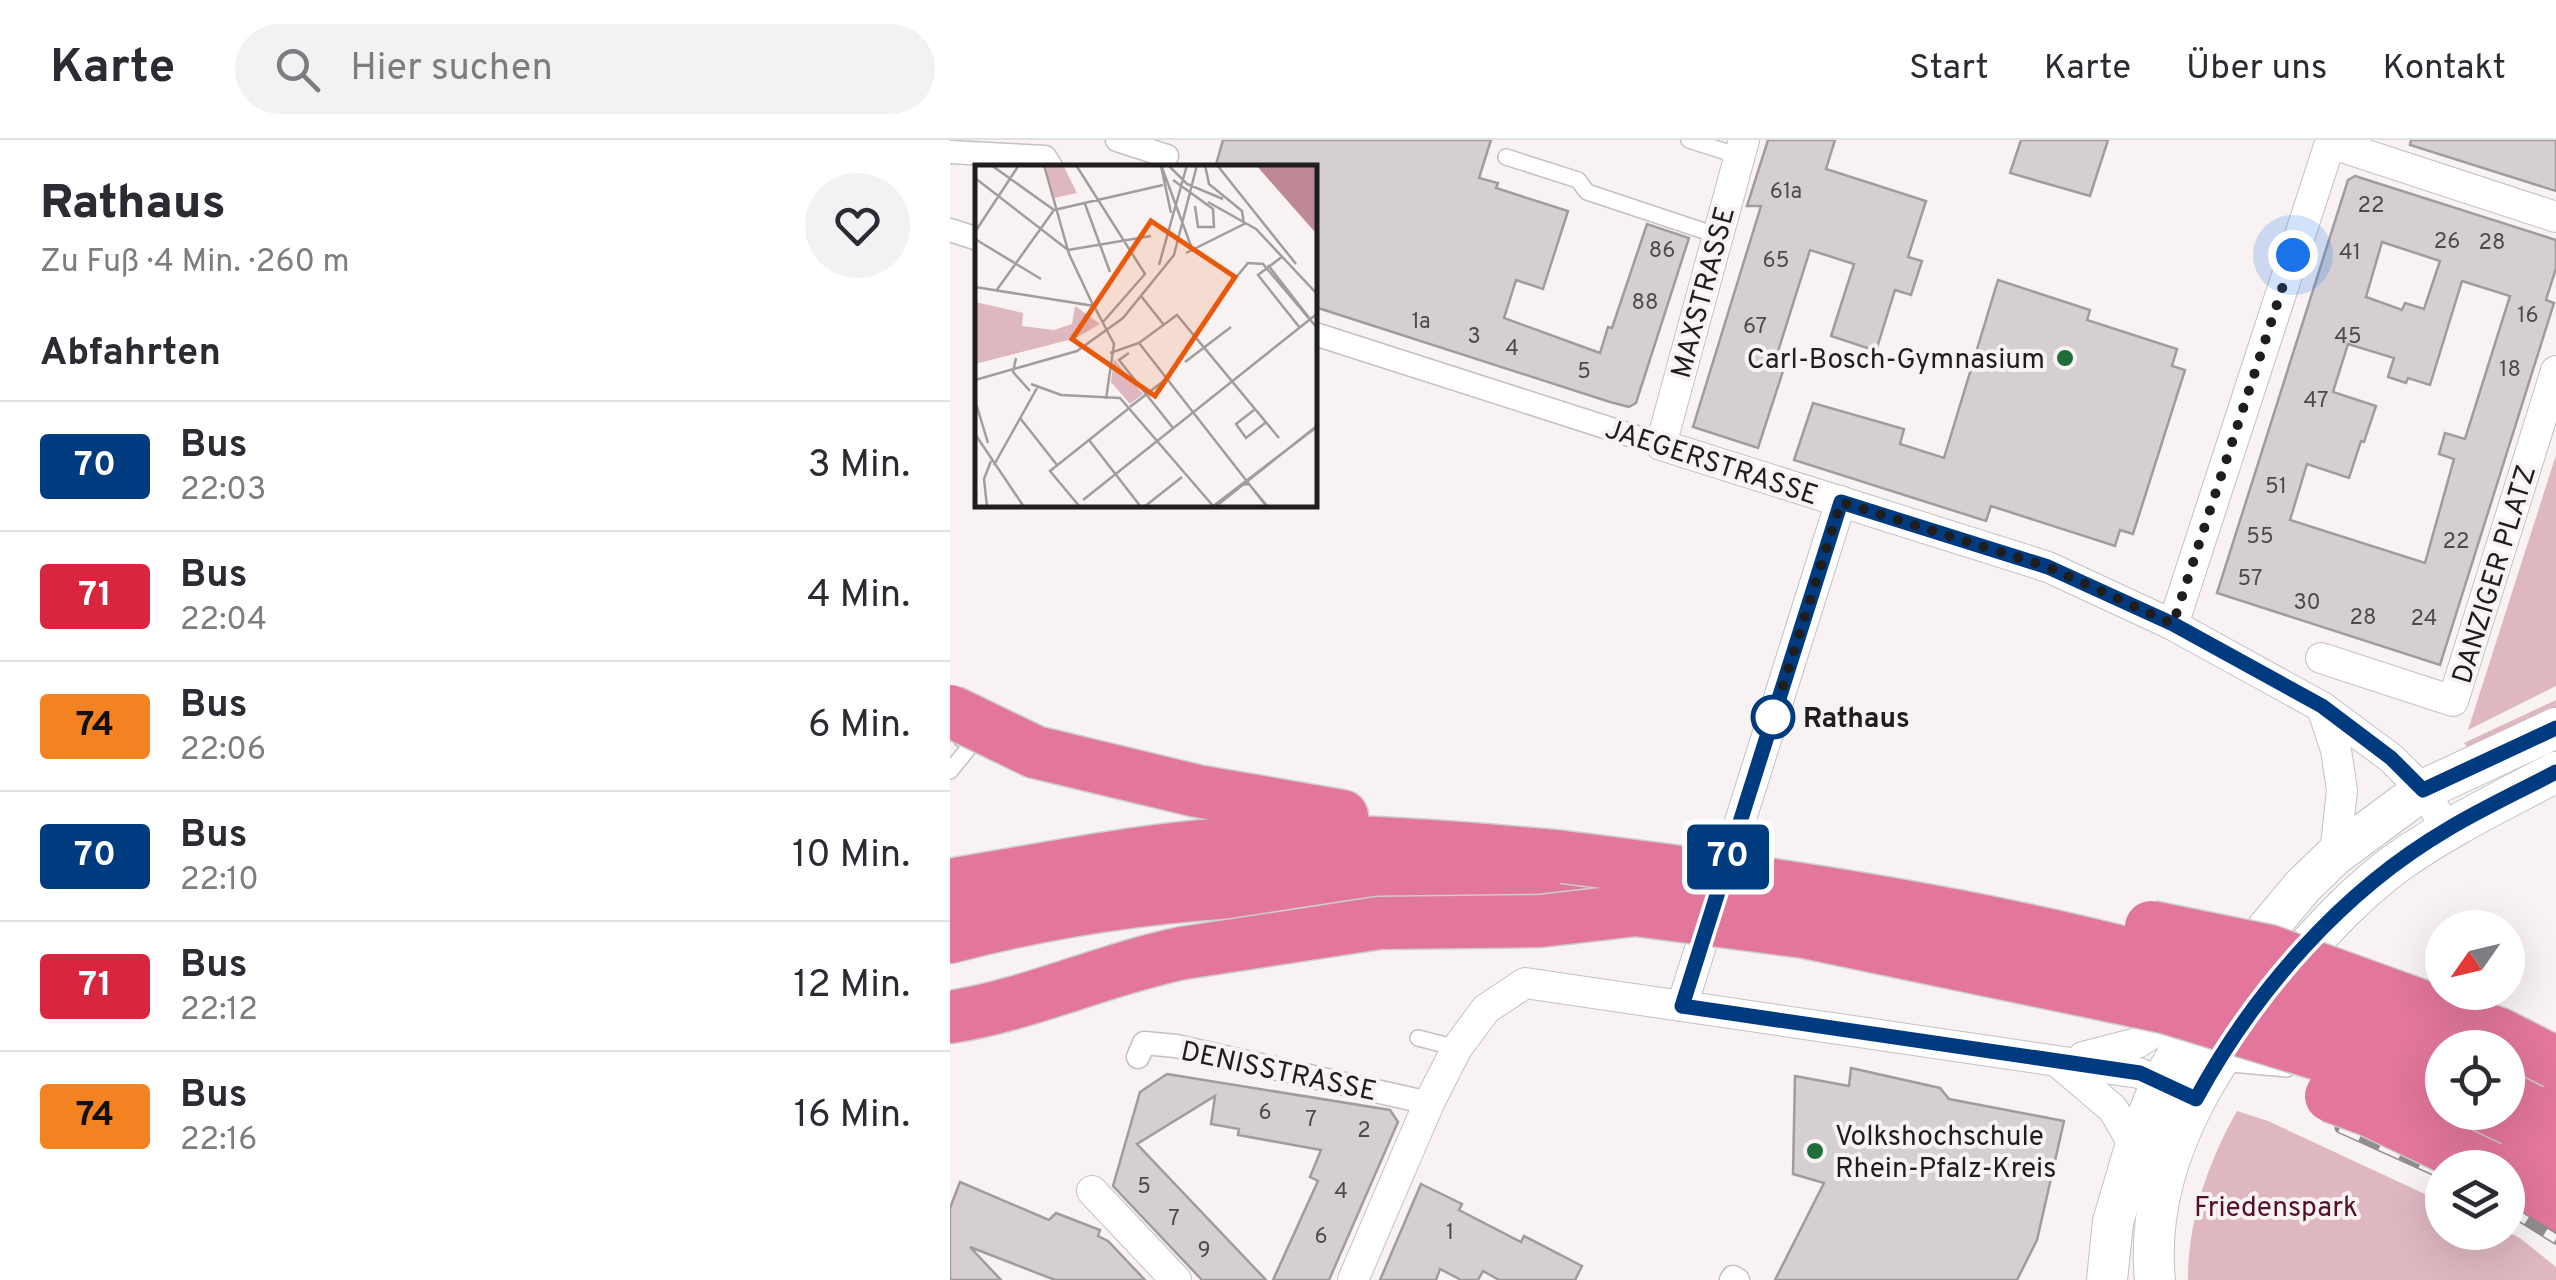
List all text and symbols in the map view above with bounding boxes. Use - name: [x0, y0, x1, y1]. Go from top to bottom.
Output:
- search box: [235, 24, 935, 114]
- text: Karte: [50, 39, 175, 99]
- icon: search: [270, 42, 325, 97]
- text: Hier suchen: [350, 45, 553, 94]
- text: Start: [1909, 47, 1989, 91]
- text: Karte: [2044, 47, 2131, 91]
- text: Über uns: [2186, 47, 2327, 91]
- text: Kontakt: [2382, 47, 2506, 91]
- inset map: [975, 165, 1318, 508]
- button: heart: [805, 173, 910, 278]
- text: Rathaus: [40, 175, 226, 235]
- house number: 61a: [1770, 179, 1802, 206]
- house number: 22: [2358, 193, 2384, 220]
- street label: MAXSTRASSE: [1665, 203, 1745, 383]
- house number: 26: [2434, 229, 2460, 256]
- your location: [2268, 230, 2318, 280]
- house number: 28: [2479, 230, 2505, 257]
- house number: 86: [1649, 238, 1675, 265]
- house number: 41: [2339, 240, 2361, 267]
- text: Zu Fuß · 4 Min. · 260 m: [40, 243, 350, 283]
- house number: 65: [1763, 248, 1789, 275]
- house number: 88: [1632, 290, 1658, 317]
- house number: 16: [2517, 303, 2539, 330]
- house number: 1a: [1411, 309, 1431, 336]
- house number: 67: [1743, 314, 1767, 341]
- house number: 3: [1467, 324, 1481, 351]
- house number: 45: [2334, 324, 2362, 351]
- text: Abfahrten: [40, 330, 221, 379]
- house number: 4: [1505, 336, 1519, 363]
- place label: Carl-Bosch-Gymnasium: [1747, 343, 2045, 379]
- marker: Carl-Bosch-Gymnasium: [2054, 347, 2076, 369]
- house number: 18: [2499, 357, 2521, 384]
- house number: 5: [1577, 359, 1591, 386]
- house number: 47: [2304, 388, 2328, 415]
- street label: JAEGERSTRASSE: [1600, 412, 1822, 515]
- text: Bus: [180, 422, 247, 471]
- text: 3 Min.: [808, 442, 910, 491]
- text: 70: [74, 444, 116, 488]
- street label: DANZIGER PLATZ: [2446, 461, 2546, 688]
- text: 22:03: [180, 471, 266, 511]
- house number: 51: [2265, 474, 2287, 501]
- house number: 55: [2246, 524, 2274, 551]
- house number: 22: [2443, 529, 2469, 556]
- text: Bus: [180, 552, 247, 601]
- house number: 57: [2238, 566, 2262, 593]
- text: 4 Min.: [807, 572, 910, 621]
- text: 71: [78, 574, 112, 618]
- house number: 30: [2293, 590, 2321, 617]
- text: 22:04: [180, 601, 267, 641]
- house number: 28: [2350, 605, 2376, 632]
- house number: 24: [2411, 606, 2437, 633]
- text: Bus: [180, 682, 247, 731]
- marker: Rathaus: [1752, 696, 1794, 738]
- text: 6 Min.: [808, 702, 910, 751]
- place label: Rathaus: [1803, 702, 1910, 738]
- text: 74: [76, 704, 114, 748]
- text: 22:06: [180, 731, 266, 771]
- text: Bus: [180, 812, 247, 861]
- line badge: 70: [1683, 824, 1773, 890]
- text: 10 Min.: [792, 832, 910, 881]
- text: 70: [74, 834, 116, 878]
- text: 70: [1707, 835, 1749, 879]
- text: 22:10: [180, 861, 259, 901]
- north arrow: [2425, 910, 2525, 1010]
- map controls: [2425, 910, 2525, 1250]
- text: Bus: [180, 942, 247, 991]
- text: 12 Min.: [793, 962, 910, 1011]
- text: 71: [78, 964, 112, 1008]
- text: 22:12: [180, 991, 258, 1031]
- button: locate: [2425, 1030, 2525, 1130]
- street label: DENISSTRASSE: [1177, 1035, 1379, 1111]
- text: Bus: [180, 1072, 247, 1121]
- text: 16 Min.: [794, 1092, 910, 1141]
- text: 74: [76, 1094, 114, 1138]
- house number: 6: [1258, 1100, 1272, 1127]
- house number: 7: [1305, 1107, 1317, 1134]
- house number: 2: [1357, 1118, 1371, 1145]
- place label: Volkshochschule Rhein-Pfalz-Kreis: [1835, 1120, 2056, 1188]
- text: 22:16: [180, 1121, 257, 1161]
- marker: Volkshochschule Rhein-Pfalz-Kreis: [1804, 1140, 1826, 1162]
- button: layers: [2425, 1150, 2525, 1250]
- house number: 5: [1137, 1174, 1151, 1201]
- house number: 4: [1334, 1179, 1348, 1206]
- park label: Friedenspark: [2194, 1191, 2358, 1227]
- house number: 7: [1168, 1206, 1180, 1233]
- house number: 1: [1446, 1220, 1454, 1247]
- house number: 6: [1314, 1224, 1328, 1251]
- house number: 9: [1197, 1238, 1211, 1265]

